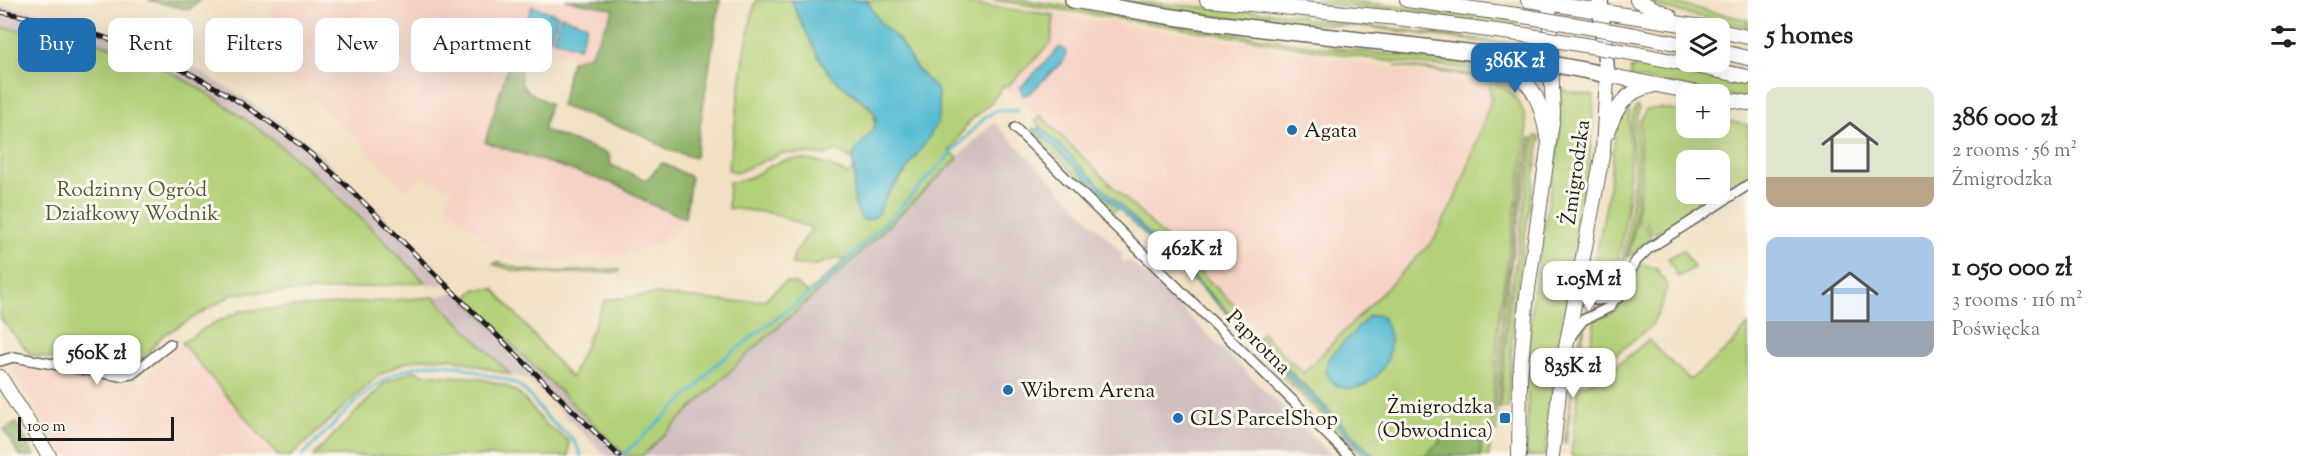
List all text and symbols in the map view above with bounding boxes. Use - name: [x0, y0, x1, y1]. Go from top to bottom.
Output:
- chip: Buy: [18, 18, 96, 72]
- chip: Rent: [108, 18, 193, 72]
- chip: Filters: [205, 18, 303, 72]
- chip: New: [315, 18, 399, 72]
- chip: Apartment: [411, 18, 552, 72]
- map controls: [1676, 18, 1730, 204]
- button: layers: [1676, 18, 1730, 72]
- text: 5 homes: [1766, 18, 1853, 55]
- icon: filters: [2267, 20, 2300, 53]
- pin: 386K zł: [1460, 43, 1570, 94]
- text: 386K zł: [1485, 48, 1545, 77]
- button: +: [1676, 84, 1730, 138]
- text: 386 000 zł: [1952, 100, 2058, 137]
- icon: home: [1814, 111, 1886, 183]
- place label: Agata: [1304, 117, 1358, 147]
- street label: Żmigrodzka: [1555, 118, 1599, 227]
- marker: Agata: [1285, 123, 1299, 137]
- text: 2 rooms · 56 m²: [1952, 137, 2077, 166]
- button: −: [1676, 150, 1730, 204]
- text: Żmigrodzka: [1952, 166, 2053, 195]
- park label: Rodzinny Ogród Działkowy Wodnik: [45, 176, 219, 230]
- pin: 462K zł: [1137, 231, 1247, 282]
- text: 462K zł: [1162, 236, 1222, 265]
- text: 1 050 000 zł: [1952, 250, 2072, 287]
- pin: 1.05M zł: [1527, 261, 1651, 312]
- icon: home: [1814, 261, 1886, 333]
- text: 1.05M zł: [1557, 266, 1621, 295]
- text: 3 rooms · 116 m²: [1952, 287, 2083, 316]
- street label: Paprotna: [1218, 304, 1297, 383]
- text: Poświęcka: [1952, 316, 2040, 345]
- pin: 560K zł: [42, 335, 152, 386]
- text: 560K zł: [67, 340, 127, 369]
- pin: 835K zł: [1518, 348, 1628, 399]
- text: 835K zł: [1545, 353, 1601, 382]
- place label: Wibrem Arena: [1020, 377, 1156, 407]
- marker: Wibrem Arena: [1001, 383, 1015, 397]
- place label: Żmigrodzka (Obwodnica): [1377, 393, 1493, 447]
- place label: GLS ParcelShop: [1190, 405, 1338, 435]
- marker: GLS ParcelShop: [1171, 411, 1185, 425]
- marker: Żmigrodzka (Obwodnica): [1498, 411, 1512, 425]
- scale bar: [18, 414, 174, 442]
- text: 100 m: [27, 416, 66, 439]

